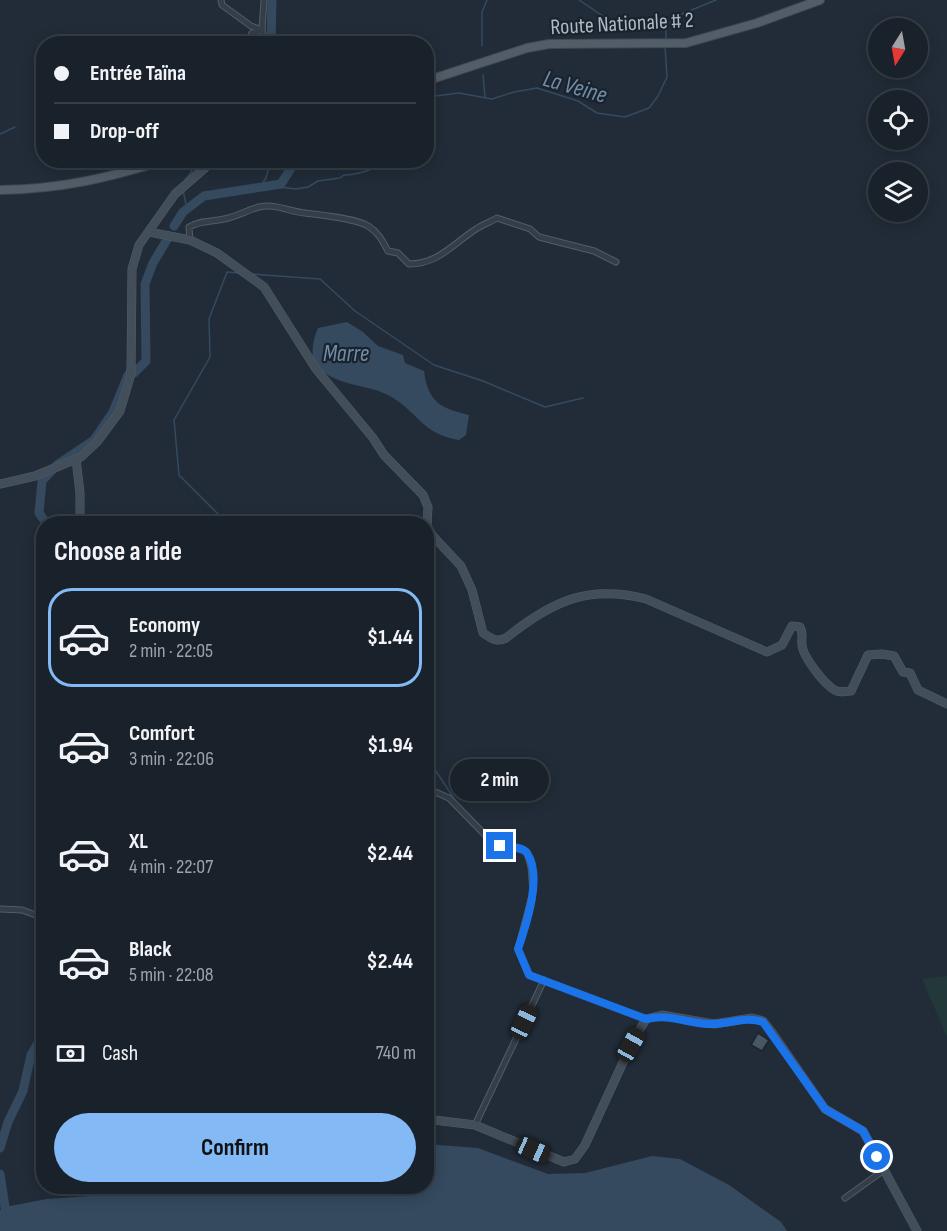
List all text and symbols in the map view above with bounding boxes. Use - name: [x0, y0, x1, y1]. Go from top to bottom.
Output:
- street label: Route Nationale # 2: [550, 7, 694, 41]
- north arrow: [868, 18, 928, 78]
- map controls: [868, 18, 928, 222]
- text: Entrée Taïna: [90, 60, 186, 87]
- water label: La Veine: [540, 64, 610, 110]
- button: locate: [868, 90, 928, 150]
- text: Drop-off: [90, 118, 159, 145]
- button: layers: [868, 162, 928, 222]
- water label: Marre: [323, 339, 369, 368]
- text: Choose a ride: [54, 536, 182, 568]
- icon: car: [57, 611, 111, 665]
- text: Economy: [129, 612, 200, 639]
- text: $1.44: [367, 624, 413, 651]
- text: 2 min · 22:05: [129, 639, 213, 663]
- icon: car: [57, 719, 111, 773]
- text: Comfort: [129, 720, 195, 747]
- text: $1.94: [367, 732, 413, 759]
- text: 3 min · 22:06: [129, 747, 214, 771]
- callout: 2 min: [450, 759, 550, 801]
- text: 2 min: [480, 768, 519, 792]
- icon: car: [57, 827, 111, 881]
- text: XL: [129, 828, 148, 855]
- route end: [486, 832, 513, 859]
- text: $2.44: [366, 840, 413, 867]
- text: 4 min · 22:07: [129, 855, 213, 879]
- icon: car: [57, 935, 111, 989]
- text: Black: [129, 936, 171, 963]
- text: $2.44: [366, 948, 413, 975]
- text: 5 min · 22:08: [129, 963, 214, 987]
- car: [508, 1002, 540, 1042]
- car: [614, 1025, 648, 1065]
- icon: cash: [54, 1037, 87, 1070]
- text: Cash: [102, 1040, 138, 1067]
- text: 740 m: [376, 1041, 416, 1065]
- button: Confirm: [54, 1113, 416, 1182]
- car: [513, 1134, 553, 1166]
- route start: [863, 1143, 890, 1170]

